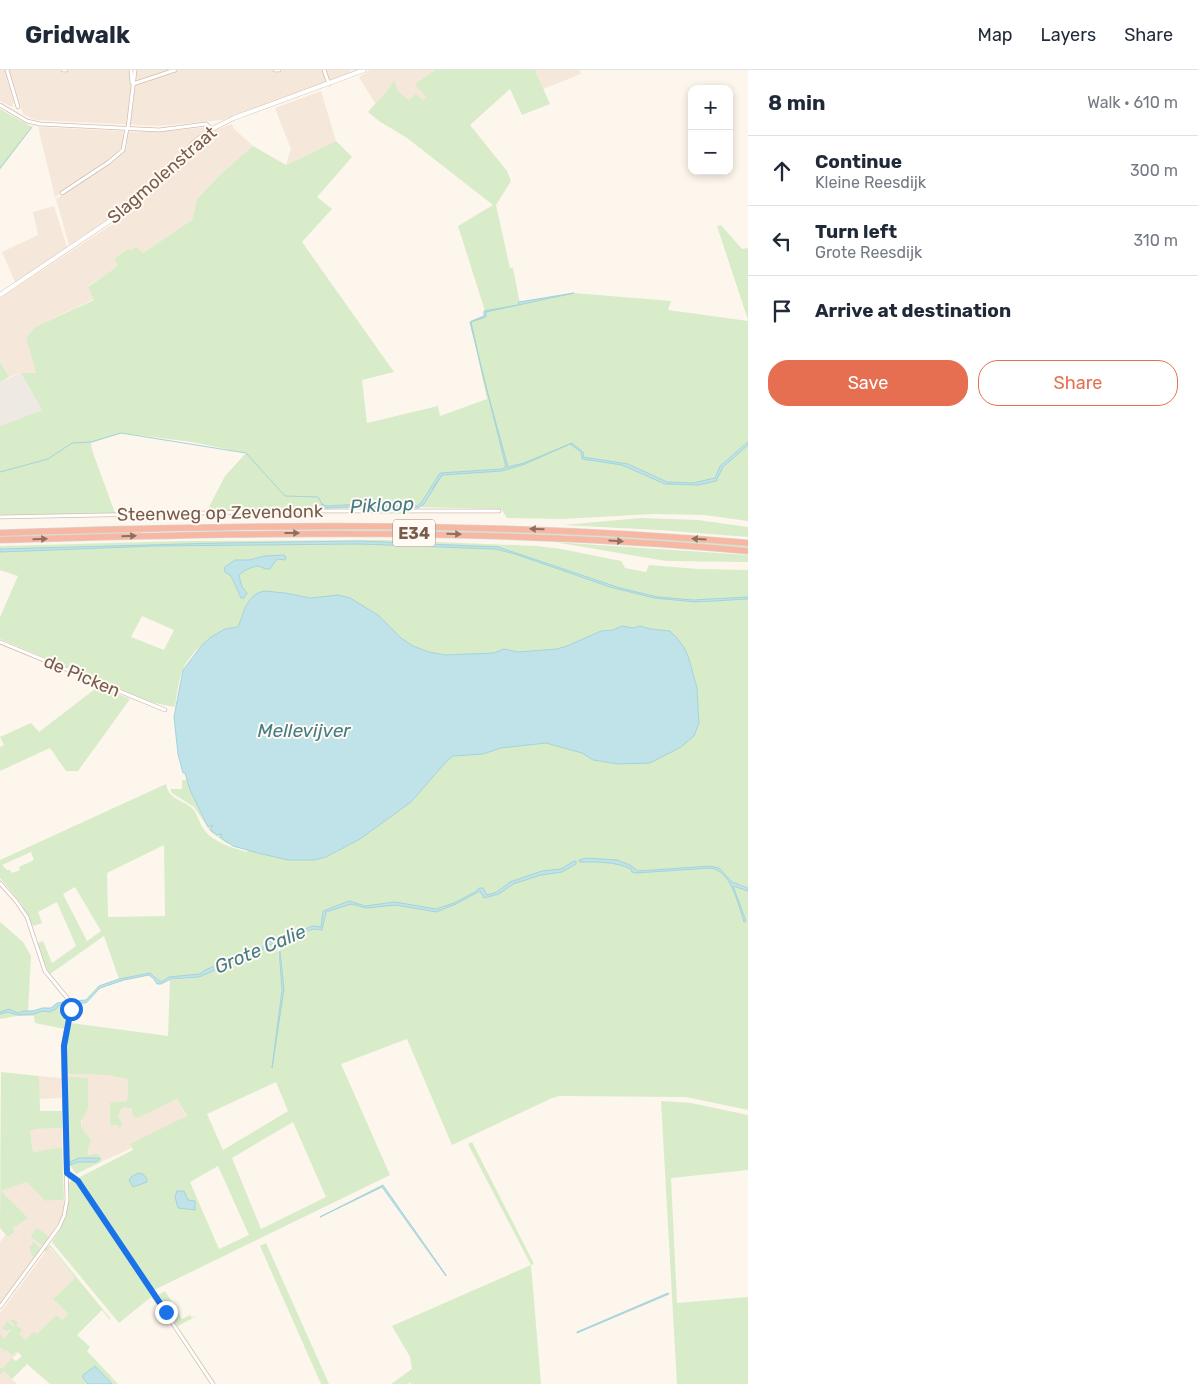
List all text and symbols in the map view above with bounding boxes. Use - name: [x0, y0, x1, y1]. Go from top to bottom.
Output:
- text: Gridwalk: [25, 21, 130, 49]
- text: Map: [978, 24, 1013, 46]
- text: Layers: [1041, 24, 1096, 46]
- text: Share: [1124, 24, 1173, 46]
- map controls: [688, 85, 733, 175]
- button: +: [688, 85, 733, 130]
- text: 8 min: [768, 90, 825, 115]
- text: Walk · 610 m: [1087, 93, 1178, 112]
- street label: Slagmolenstraat: [103, 122, 221, 228]
- button: −: [688, 130, 733, 175]
- text: Continue: [815, 150, 902, 173]
- icon: ahead: [768, 157, 796, 185]
- text: 300 m: [1130, 161, 1178, 180]
- text: Kleine Reesdijk: [815, 173, 926, 192]
- text: Turn left: [815, 220, 897, 243]
- icon: left: [768, 227, 796, 255]
- text: 310 m: [1134, 231, 1178, 250]
- text: Grote Reesdijk: [815, 243, 922, 262]
- icon: arrive: [768, 297, 796, 325]
- text: Arrive at destination: [815, 299, 1011, 322]
- button: Save: [768, 360, 968, 406]
- button: Share: [978, 360, 1178, 406]
- water label: Pikloop: [349, 492, 415, 518]
- street label: Steenweg op Zevendonk: [117, 500, 324, 526]
- road number: E34: [393, 519, 435, 546]
- one-way arrow: [529, 525, 545, 533]
- one-way arrow: [284, 529, 300, 537]
- one-way arrow: [446, 530, 462, 538]
- one-way arrow: [121, 532, 137, 540]
- one-way arrow: [32, 535, 48, 543]
- one-way arrow: [691, 535, 707, 543]
- one-way arrow: [609, 537, 625, 545]
- street label: de Picken: [40, 650, 124, 702]
- water label: Mellevijver: [257, 719, 351, 742]
- water label: Grote Calie: [211, 919, 310, 979]
- route start: [60, 998, 83, 1021]
- route end: [155, 1301, 178, 1324]

